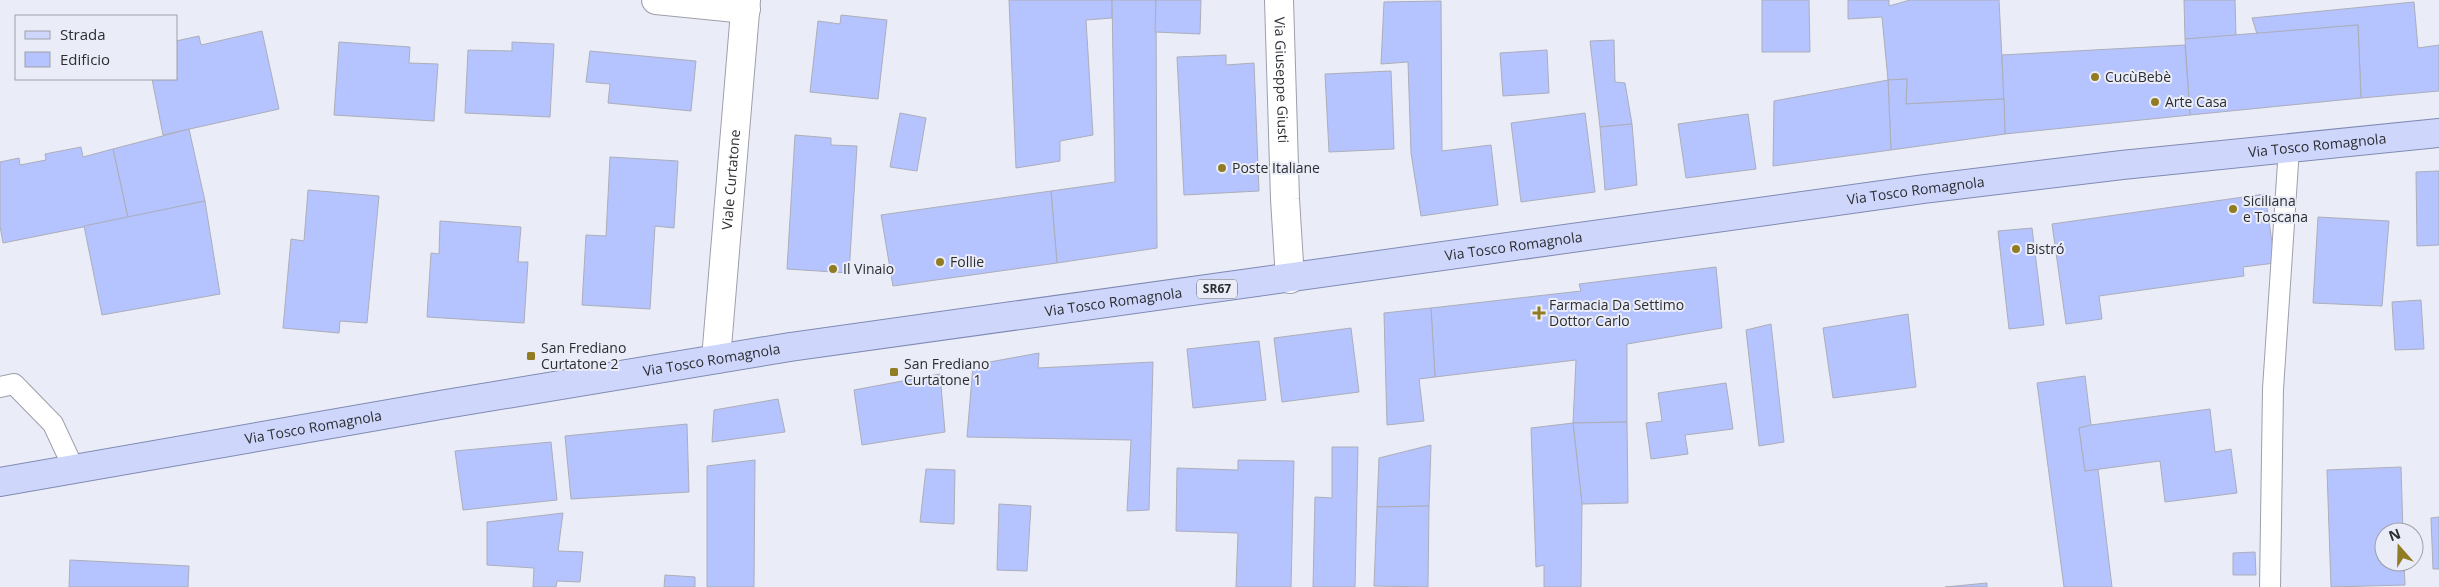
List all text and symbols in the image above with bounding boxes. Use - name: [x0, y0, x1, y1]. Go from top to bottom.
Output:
- legend: [15, 15, 178, 80]
- street label: Via Giuseppe Giusti: [1271, 16, 1293, 143]
- text: Strada: [60, 24, 106, 44]
- text: Edificio: [60, 49, 110, 69]
- place label: CucùBebè: [2105, 67, 2171, 86]
- marker: CucùBebè: [2089, 71, 2101, 83]
- place label: Arte Casa: [2165, 92, 2227, 111]
- marker: Arte Casa: [2149, 96, 2161, 108]
- street label: Via Tosco Romagnola: [2247, 128, 2387, 161]
- street label: Viale Curtatone: [717, 129, 744, 230]
- place label: Poste Italiane: [1232, 158, 1320, 177]
- marker: Poste Italiane: [1216, 162, 1228, 174]
- street label: Via Tosco Romagnola: [1846, 172, 1986, 209]
- place label: Siciliana e Toscana: [2243, 191, 2308, 226]
- marker: Siciliana e Toscana: [2227, 203, 2239, 215]
- street label: Via Tosco Romagnola: [1443, 227, 1583, 265]
- place label: Bistró: [2026, 239, 2064, 258]
- marker: Bistró: [2010, 243, 2022, 255]
- place label: Follie: [950, 252, 984, 271]
- marker: Follie: [934, 256, 946, 268]
- place label: Il Vinaio: [843, 259, 894, 278]
- marker: Il Vinaio: [827, 263, 839, 275]
- road number: SR67: [1197, 280, 1237, 298]
- street label: Via Tosco Romagnola: [1043, 282, 1183, 320]
- place label: Farmacia Da Settimo Dottor Carlo: [1549, 295, 1684, 330]
- marker: Farmacia Da Settimo Dottor Carlo: [1533, 307, 1545, 319]
- place label: San Frediano Curtatone 2: [541, 338, 626, 373]
- street label: Via Tosco Romagnola: [642, 339, 781, 380]
- marker: San Frediano Curtatone 2: [525, 350, 537, 362]
- place label: San Frediano Curtatone 1: [904, 354, 989, 389]
- marker: San Frediano Curtatone 1: [888, 366, 900, 378]
- street label: Via Tosco Romagnola: [243, 405, 383, 448]
- north arrow: [2374, 522, 2424, 572]
- text: N: [2386, 523, 2403, 545]

